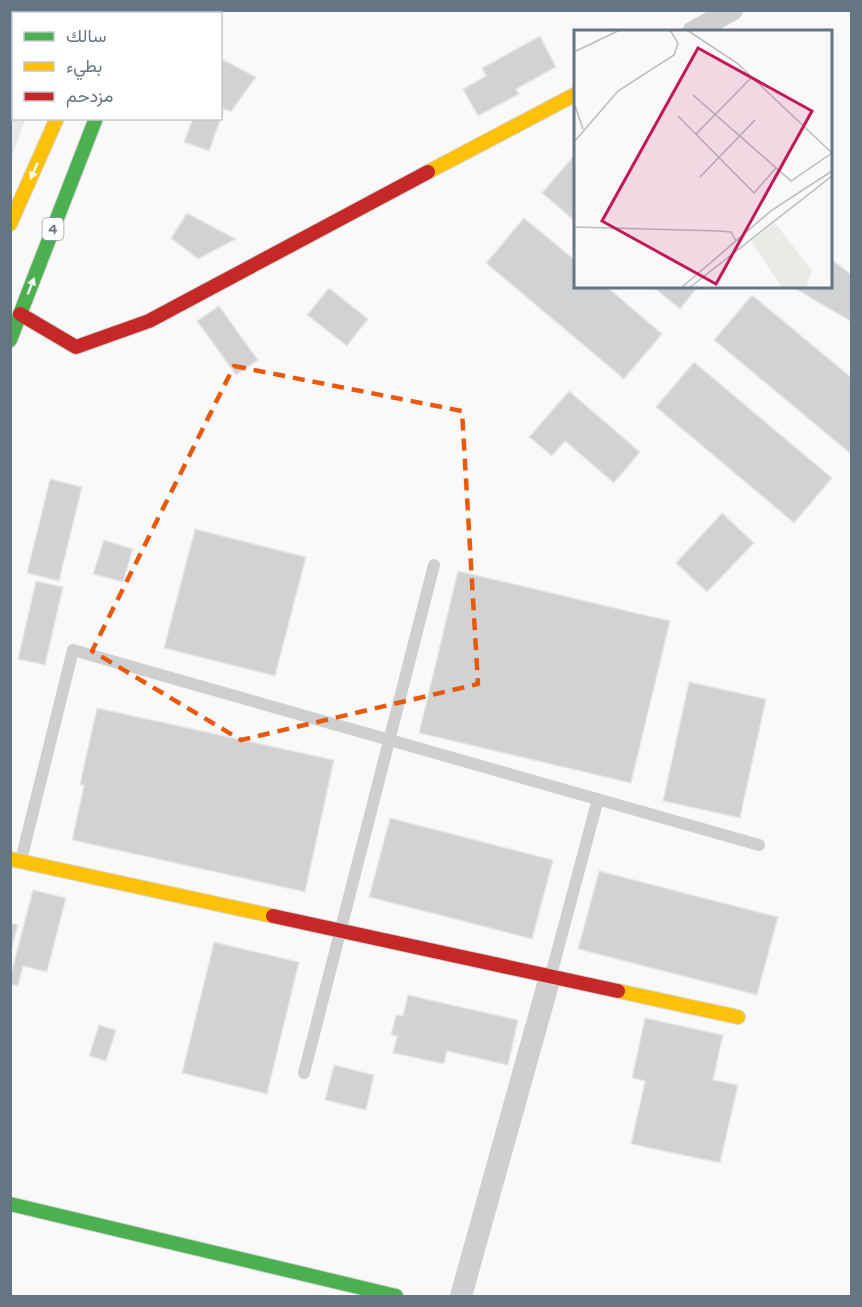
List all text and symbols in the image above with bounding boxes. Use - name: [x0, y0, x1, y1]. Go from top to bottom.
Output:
- legend: [12, 12, 222, 120]
- text: سالك: [66, 25, 106, 47]
- inset map: [574, 30, 832, 288]
- text: بطيء: [66, 55, 102, 81]
- text: مزدحم: [66, 85, 113, 108]
- one-way arrow: [29, 163, 38, 180]
- road number: 4: [42, 218, 64, 240]
- one-way arrow: [26, 276, 36, 294]

